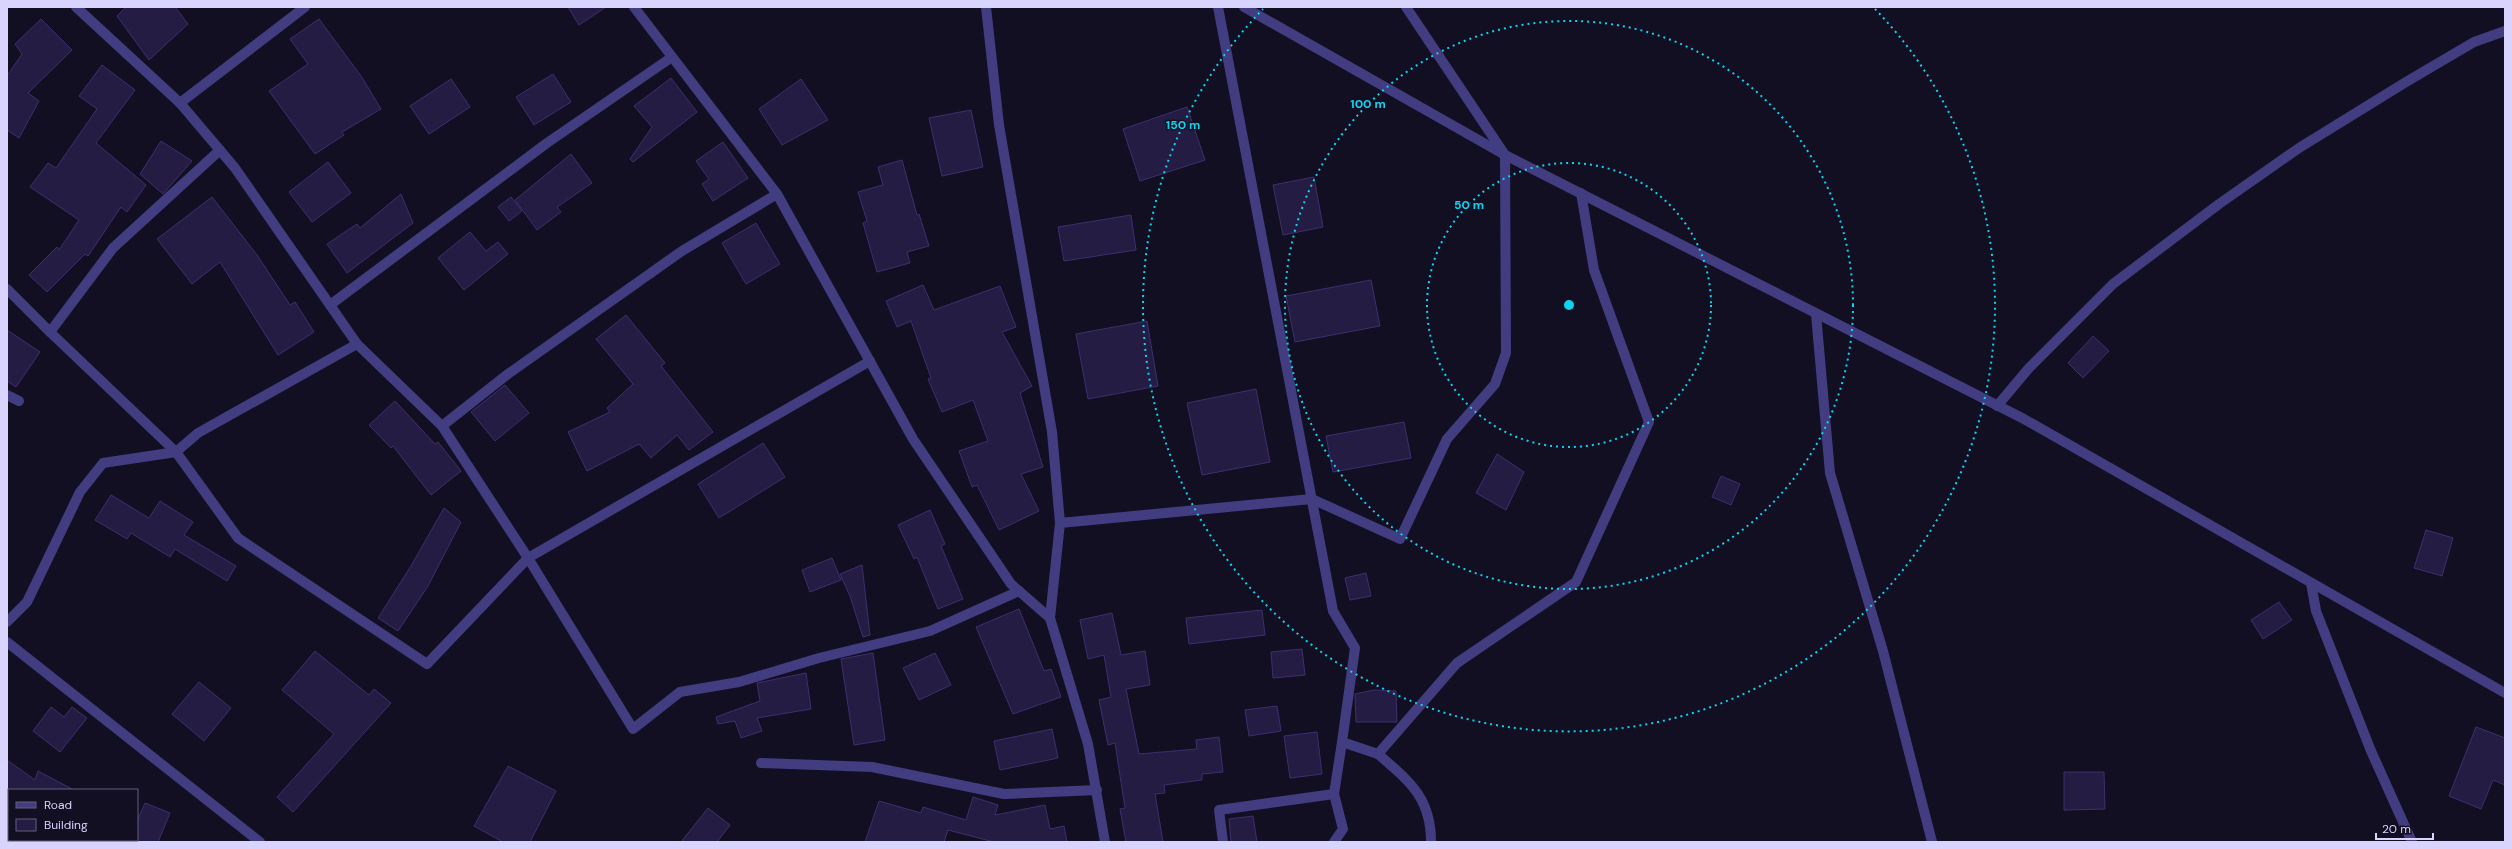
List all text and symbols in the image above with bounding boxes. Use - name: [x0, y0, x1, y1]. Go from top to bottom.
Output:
- text: 100 m: [1350, 96, 1386, 112]
- text: 150 m: [1166, 117, 1200, 133]
- text: 50 m: [1454, 197, 1484, 213]
- centre of rings: [1562, 298, 1576, 312]
- legend: [8, 789, 138, 841]
- text: Road: [44, 797, 72, 813]
- scale bar: [2376, 815, 2433, 841]
- text: Building: [44, 817, 88, 833]
- text: 20 m: [2382, 821, 2411, 837]

